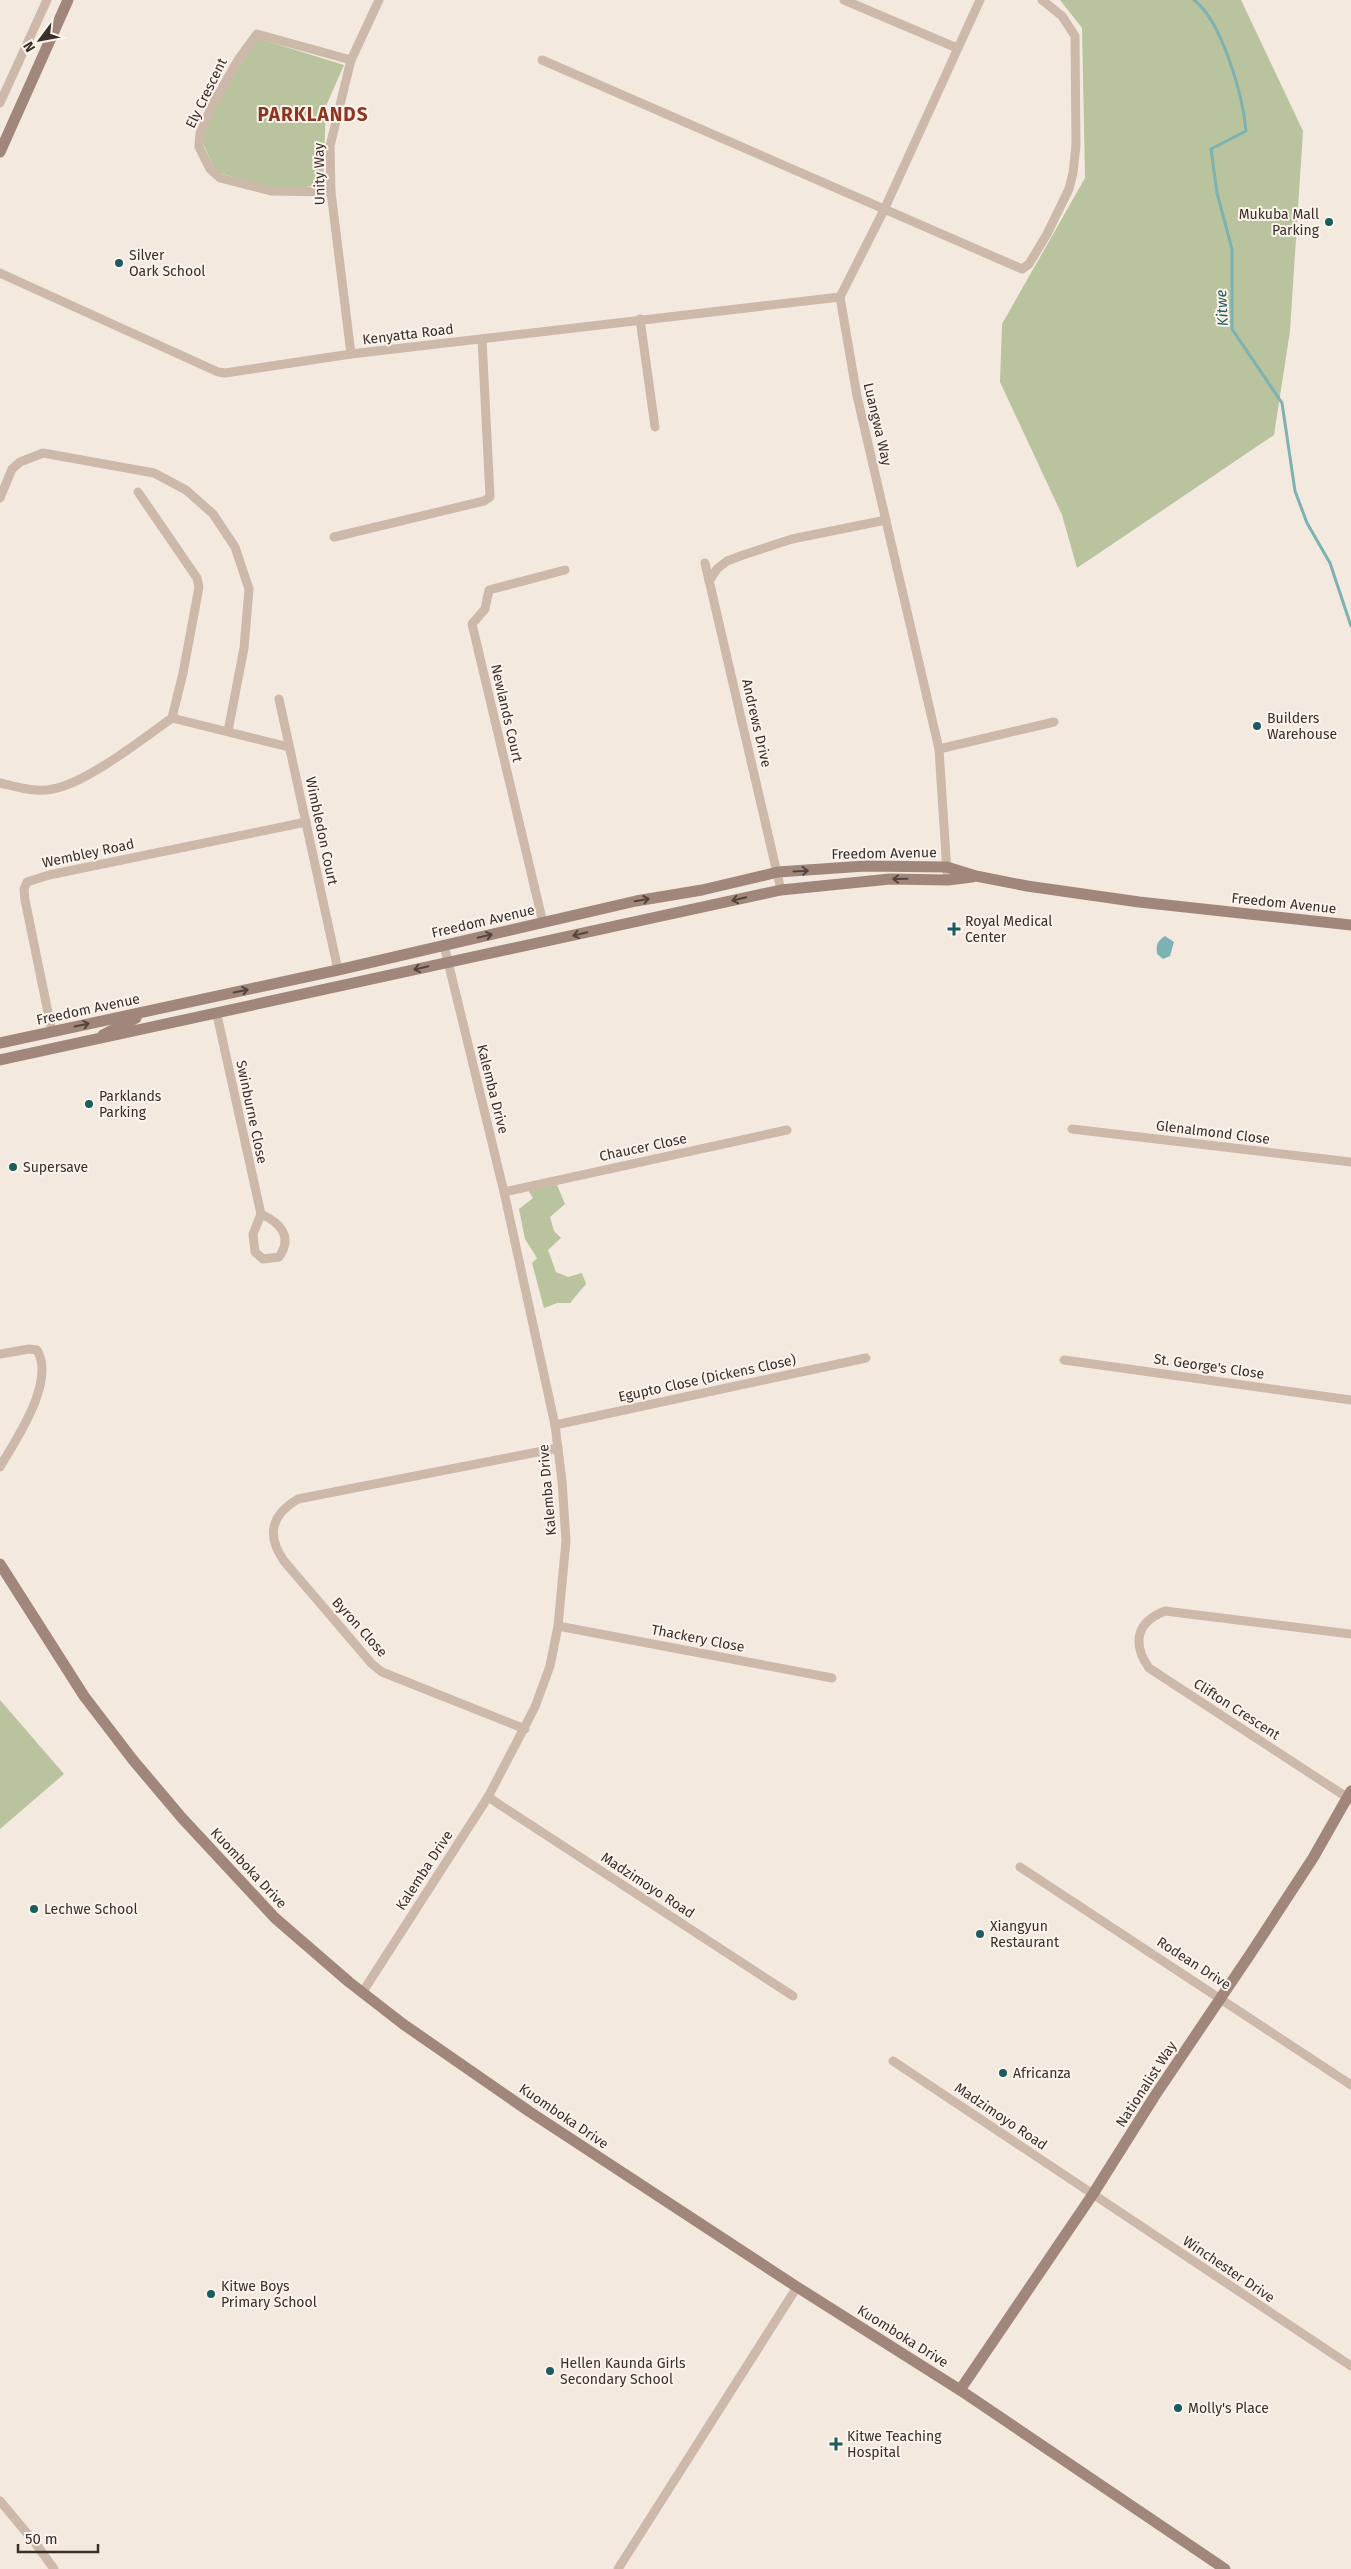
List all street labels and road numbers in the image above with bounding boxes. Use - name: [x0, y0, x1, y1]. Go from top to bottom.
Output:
- street label: Ely Crescent: [182, 54, 231, 131]
- street label: Unity Way: [310, 143, 329, 205]
- street label: Kenyatta Road: [362, 320, 455, 349]
- street label: Luangwa Way: [860, 381, 895, 467]
- street label: Newlands Court: [487, 662, 526, 765]
- street label: Andrews Drive: [738, 677, 775, 769]
- street label: Wimbledon Court: [302, 775, 341, 888]
- street label: Wembley Road: [40, 835, 136, 872]
- street label: Freedom Avenue: [831, 844, 937, 863]
- street label: Freedom Avenue: [1231, 890, 1337, 917]
- street label: Freedom Avenue: [430, 901, 536, 942]
- street label: Freedom Avenue: [35, 990, 141, 1029]
- street label: Kalemba Drive: [473, 1043, 512, 1136]
- street label: Swinburne Close: [232, 1059, 271, 1165]
- street label: Glenalmond Close: [1155, 1117, 1271, 1148]
- street label: Chaucer Close: [598, 1130, 688, 1165]
- street label: St. George's Close: [1153, 1350, 1265, 1383]
- street label: Egupto Close (Dickens Close): [617, 1351, 798, 1406]
- street label: Kalemba Drive: [535, 1444, 560, 1536]
- street label: Byron Close: [328, 1594, 391, 1661]
- street label: Thackery Close: [650, 1621, 746, 1656]
- street label: Clifton Crescent: [1190, 1675, 1284, 1744]
- street label: Kuomboka Drive: [207, 1824, 290, 1912]
- street label: Kalemba Drive: [392, 1827, 456, 1913]
- street label: Madzimoyo Road: [598, 1849, 698, 1922]
- street label: Rodean Drive: [1154, 1933, 1234, 1994]
- street label: Nationalist Way: [1112, 2038, 1181, 2130]
- street label: Madzimoyo Road: [951, 2079, 1050, 2154]
- street label: Kuomboka Drive: [516, 2080, 612, 2153]
- street label: Winchester Drive: [1180, 2232, 1278, 2306]
- street label: Kuomboka Drive: [854, 2302, 951, 2371]

